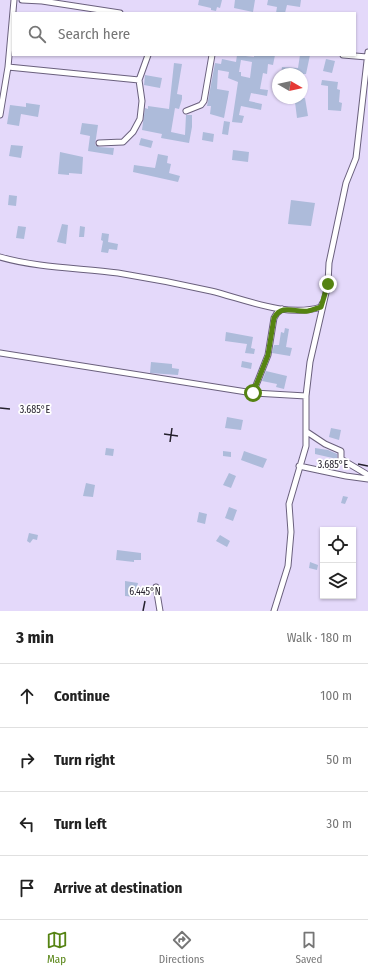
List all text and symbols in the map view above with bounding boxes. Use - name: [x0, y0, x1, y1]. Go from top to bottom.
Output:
- search box: [12, 12, 356, 56]
- icon: search: [26, 23, 48, 45]
- text: Search here: [58, 25, 130, 43]
- north arrow: [272, 68, 308, 104]
- route end: [319, 275, 337, 293]
- route start: [244, 384, 262, 402]
- text: 3.685°E: [20, 404, 50, 416]
- text: 3.685°E: [318, 459, 348, 471]
- map controls: [320, 527, 356, 599]
- button: locate: [320, 527, 356, 563]
- button: layers: [320, 563, 356, 599]
- text: 6.445°N: [129, 586, 161, 598]
- text: 3 min: [16, 627, 54, 648]
- text: Walk · 180 m: [287, 630, 352, 645]
- icon: ahead: [16, 685, 38, 707]
- text: Continue: [54, 687, 110, 705]
- text: 100 m: [320, 688, 352, 703]
- icon: right: [16, 749, 38, 771]
- text: Turn right: [54, 751, 115, 769]
- text: 50 m: [326, 752, 352, 767]
- icon: left: [16, 813, 38, 835]
- text: Turn left: [54, 815, 107, 833]
- text: 30 m: [326, 816, 352, 831]
- icon: arrive: [16, 877, 38, 899]
- text: Arrive at destination: [54, 879, 182, 897]
- tab: Map: [46, 929, 68, 966]
- tab: Directions: [159, 929, 204, 966]
- tab: Saved: [296, 929, 322, 966]

